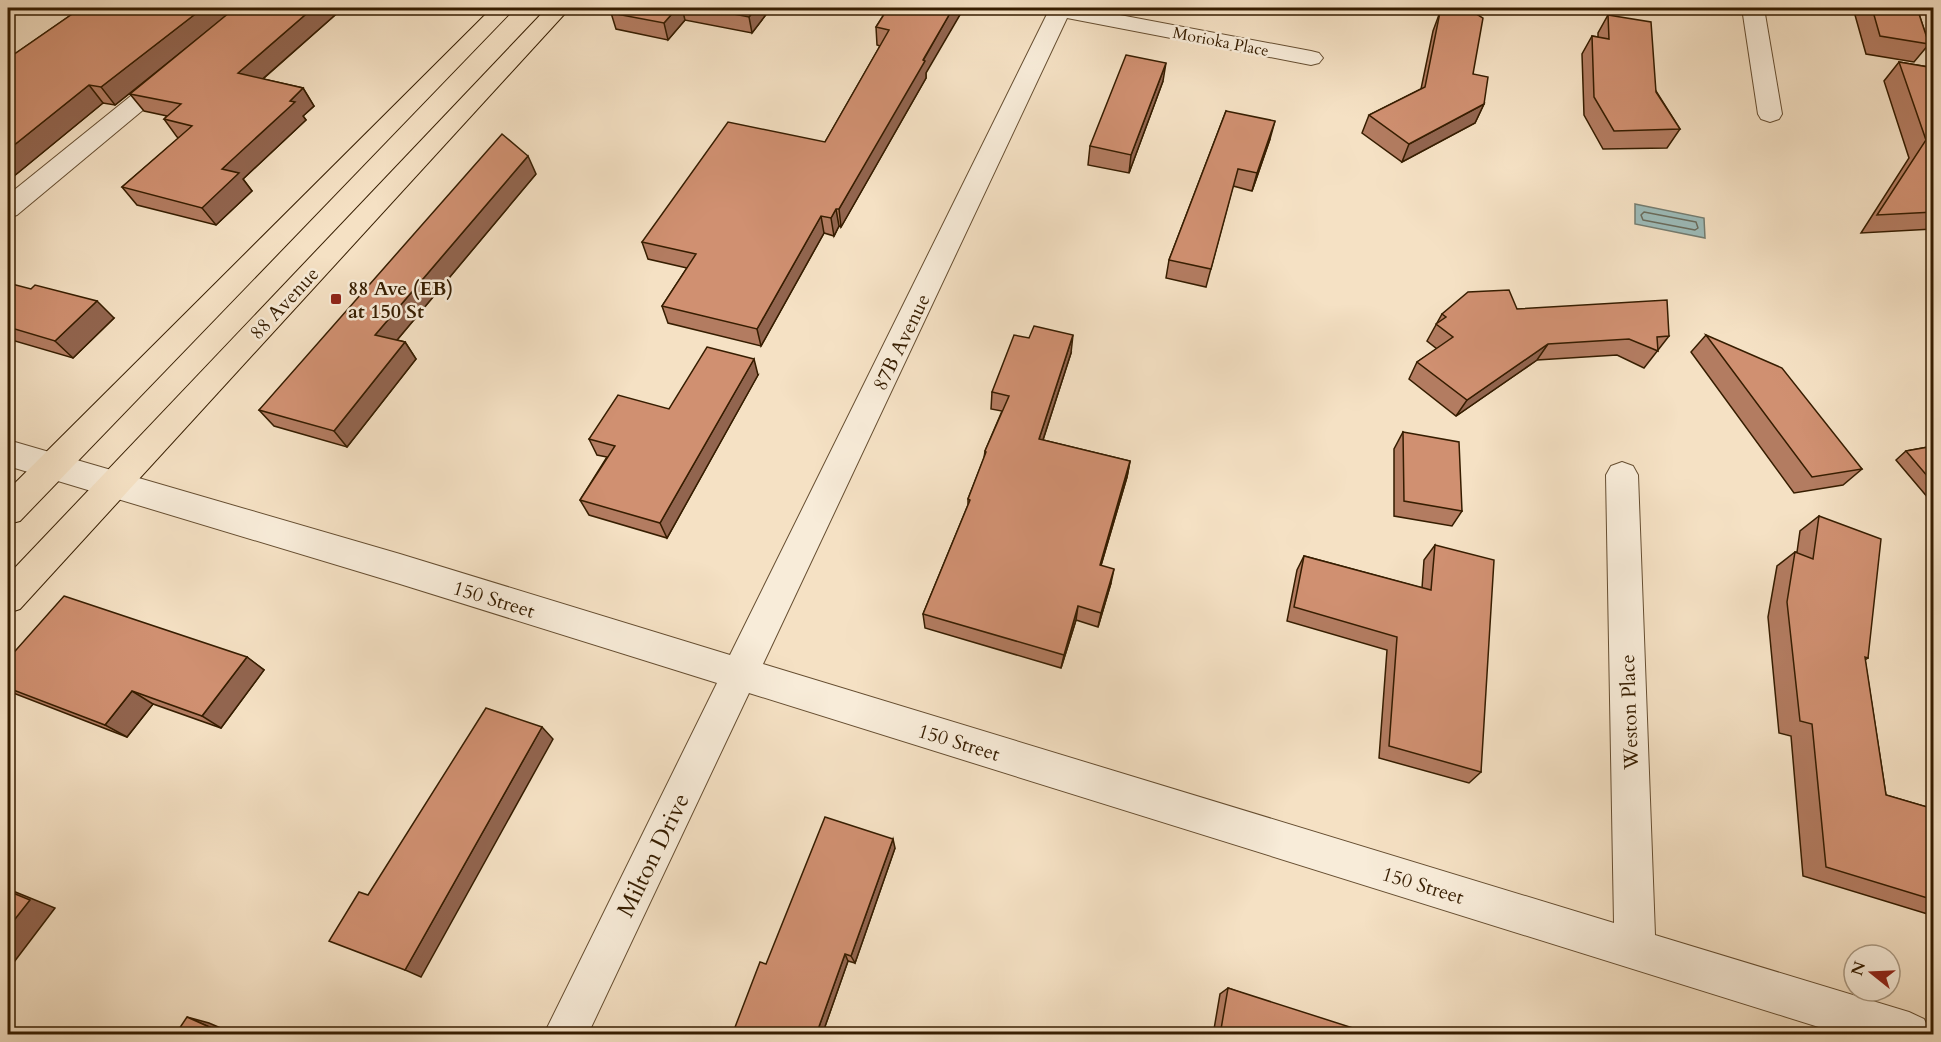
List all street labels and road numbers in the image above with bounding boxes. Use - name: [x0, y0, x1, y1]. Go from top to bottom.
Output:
- street label: Morioka Place: [1171, 22, 1271, 62]
- street label: 88 Avenue: [244, 261, 325, 346]
- street label: 87B Avenue: [866, 289, 936, 395]
- street label: 150 Street: [450, 574, 539, 625]
- street label: Weston Place: [1614, 654, 1645, 771]
- street label: 150 Street: [915, 717, 1004, 768]
- street label: Milton Drive: [609, 788, 698, 923]
- street label: 150 Street: [1379, 860, 1468, 911]

